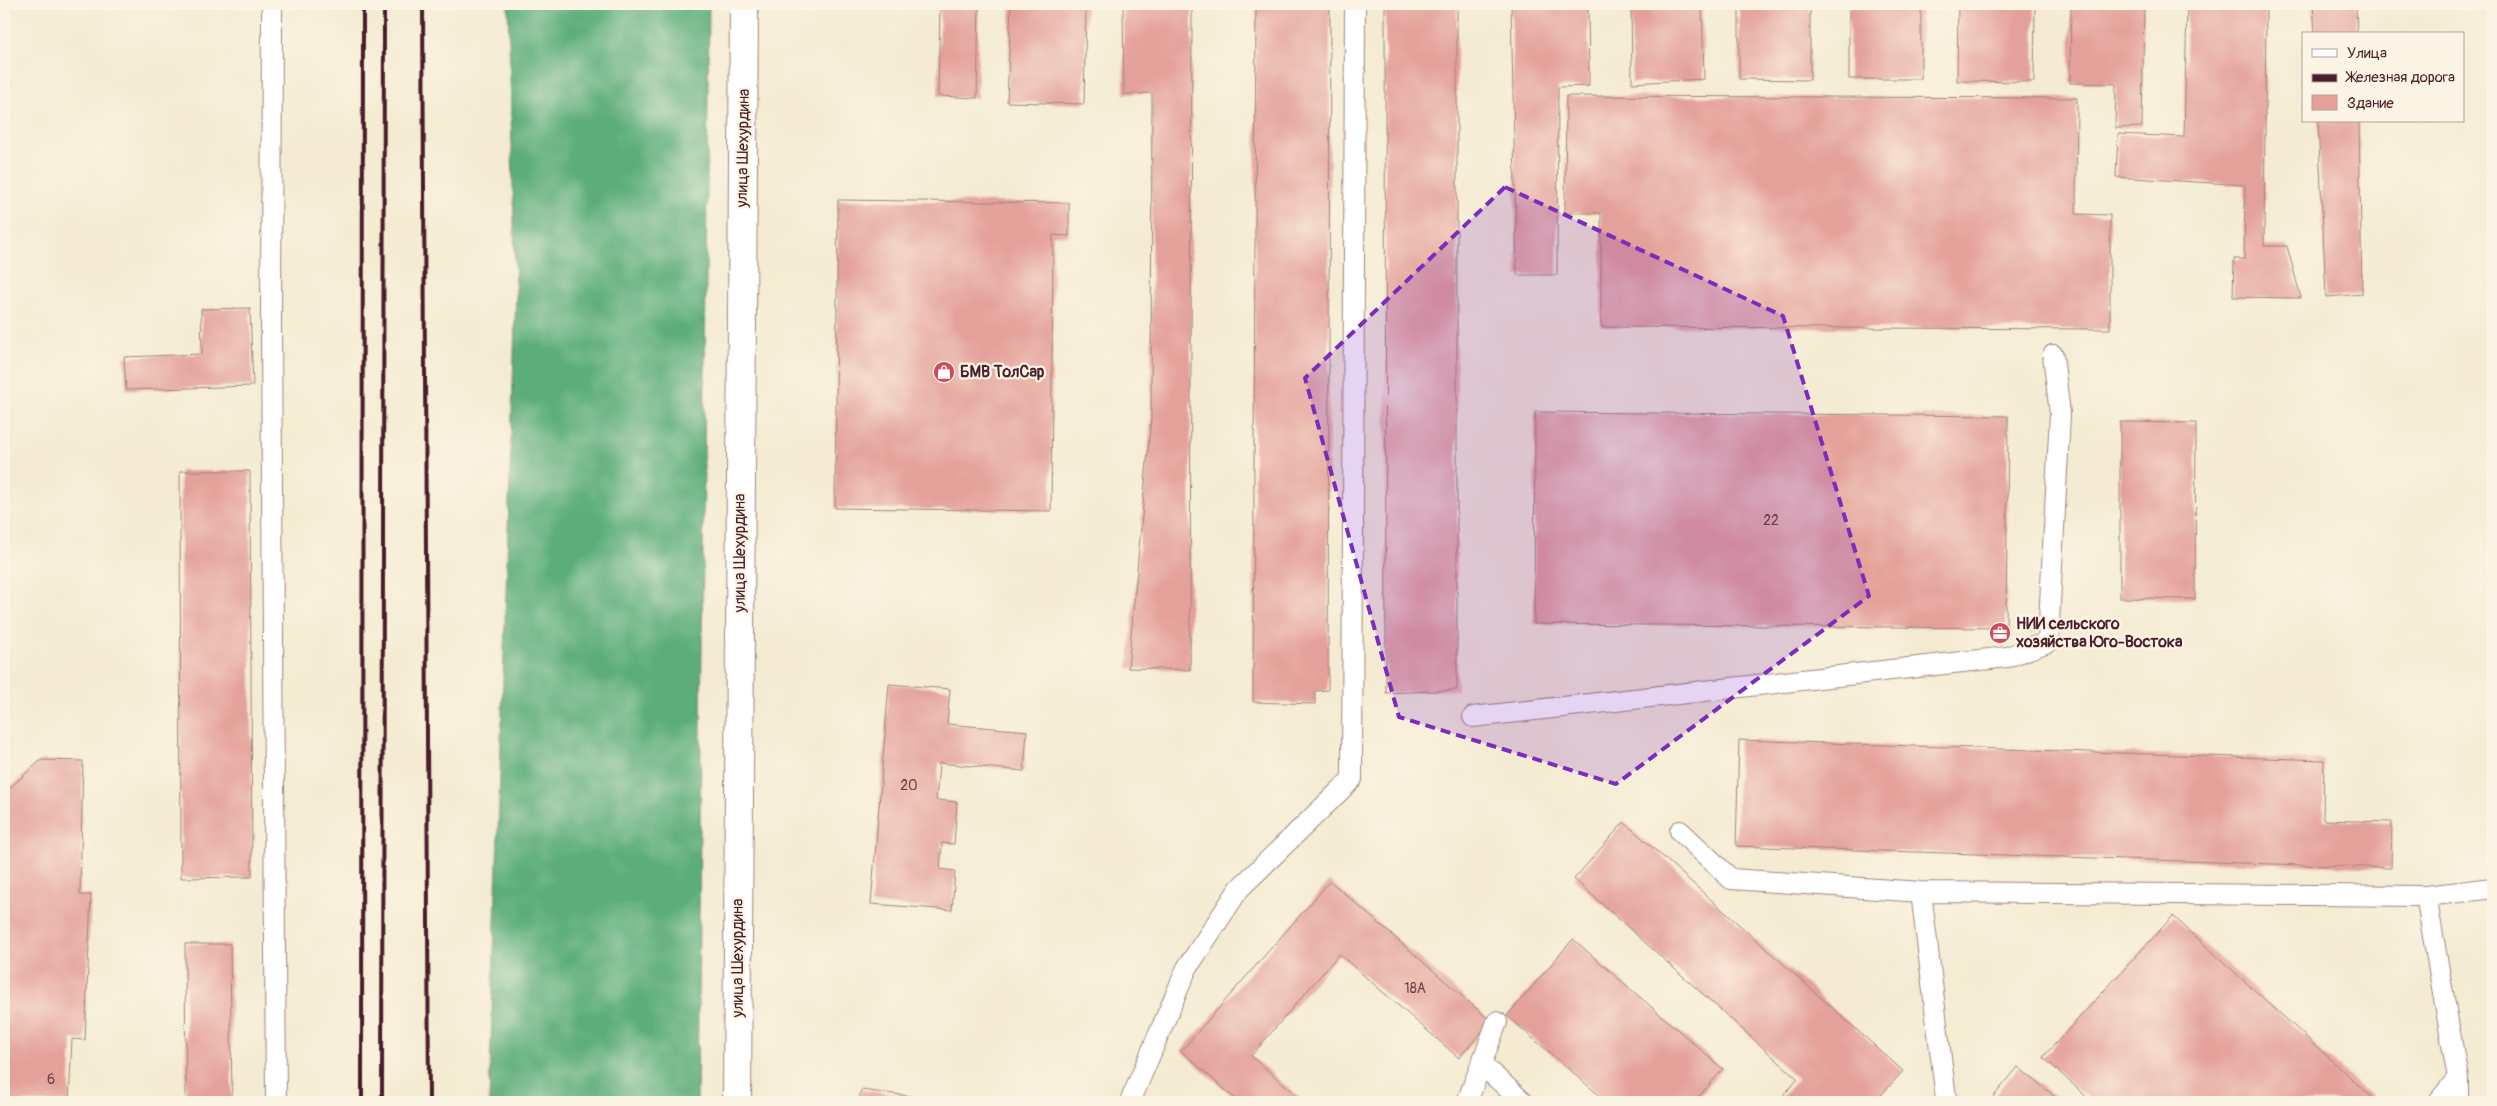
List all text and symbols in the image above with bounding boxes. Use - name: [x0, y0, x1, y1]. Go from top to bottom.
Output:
- legend: [2302, 32, 2464, 122]
- text: Улица: [2347, 44, 2387, 63]
- text: Железная дорога: [2345, 68, 2455, 87]
- street label: улица Шехурдина: [732, 88, 754, 209]
- text: Здание: [2347, 94, 2394, 113]
- shop icon: БМВ ТолСар: [932, 360, 956, 384]
- place label: БМВ ТолСар: [960, 362, 1045, 382]
- street label: улица Шехурдина: [730, 494, 750, 613]
- house number: 22: [1763, 512, 1779, 529]
- place label: НИИ сельского хозяйства Юго-Востока: [2015, 614, 2183, 652]
- office icon: НИИ сельского хозяйства Юго-Востока: [1988, 621, 2012, 645]
- house number: 20: [900, 777, 918, 794]
- street label: улица Шехурдина: [728, 899, 748, 1018]
- house number: 18А: [1404, 980, 1426, 997]
- house number: 6: [47, 1071, 55, 1088]

